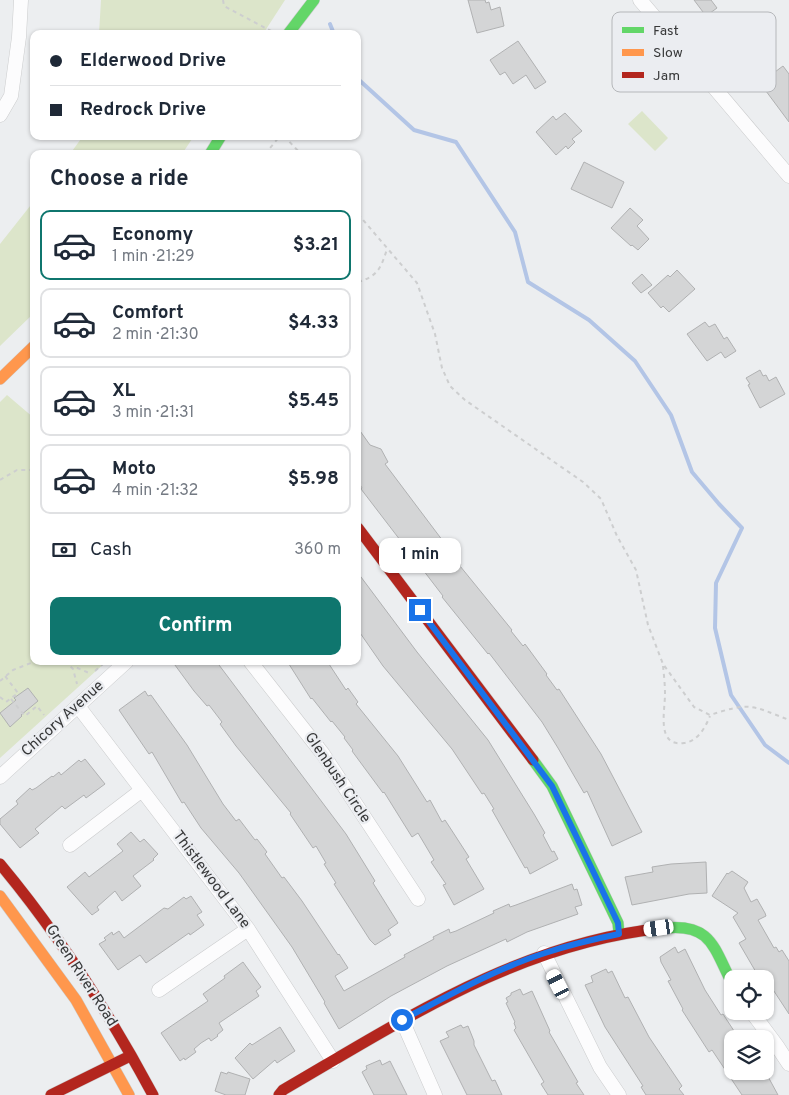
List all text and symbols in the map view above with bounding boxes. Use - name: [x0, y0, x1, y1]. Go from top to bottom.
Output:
- legend: [612, 12, 776, 92]
- text: Fast: [653, 23, 679, 40]
- text: Slow: [653, 45, 683, 62]
- text: Elderwood Drive: [80, 49, 226, 73]
- text: Jam: [653, 68, 680, 85]
- text: Redrock Drive: [80, 98, 206, 122]
- text: Choose a ride: [50, 166, 188, 193]
- icon: car: [52, 223, 97, 268]
- text: Economy: [112, 223, 193, 247]
- text: $3.21: [293, 233, 339, 257]
- text: 1 min · 21:29: [112, 247, 195, 267]
- icon: car: [52, 301, 97, 346]
- text: Comfort: [112, 301, 184, 325]
- text: $4.33: [288, 311, 339, 335]
- text: 2 min · 21:30: [112, 325, 199, 345]
- icon: car: [52, 379, 97, 424]
- text: XL: [112, 379, 135, 403]
- text: $5.45: [287, 389, 339, 413]
- text: 3 min · 21:31: [112, 403, 194, 423]
- icon: car: [52, 457, 97, 502]
- text: Moto: [112, 457, 156, 481]
- text: $5.98: [288, 467, 339, 491]
- text: 4 min · 21:32: [112, 481, 198, 501]
- icon: cash: [50, 536, 78, 564]
- text: Cash: [90, 538, 132, 562]
- callout: 1 min: [379, 538, 461, 572]
- text: 360 m: [294, 540, 341, 560]
- text: 1 min: [401, 545, 439, 565]
- button: Confirm: [50, 597, 341, 655]
- route end: [409, 599, 431, 621]
- street label: Chicory Avenue: [18, 677, 108, 761]
- street label: Glenbush Circle: [300, 729, 374, 827]
- street label: Thistlewood Lane: [168, 827, 254, 933]
- car: [643, 918, 674, 938]
- street label: Green River Road: [41, 921, 121, 1031]
- car: [544, 967, 571, 1001]
- map controls: [724, 970, 774, 1080]
- button: locate: [724, 970, 774, 1020]
- route start: [391, 1009, 413, 1031]
- button: layers: [724, 1030, 774, 1080]

